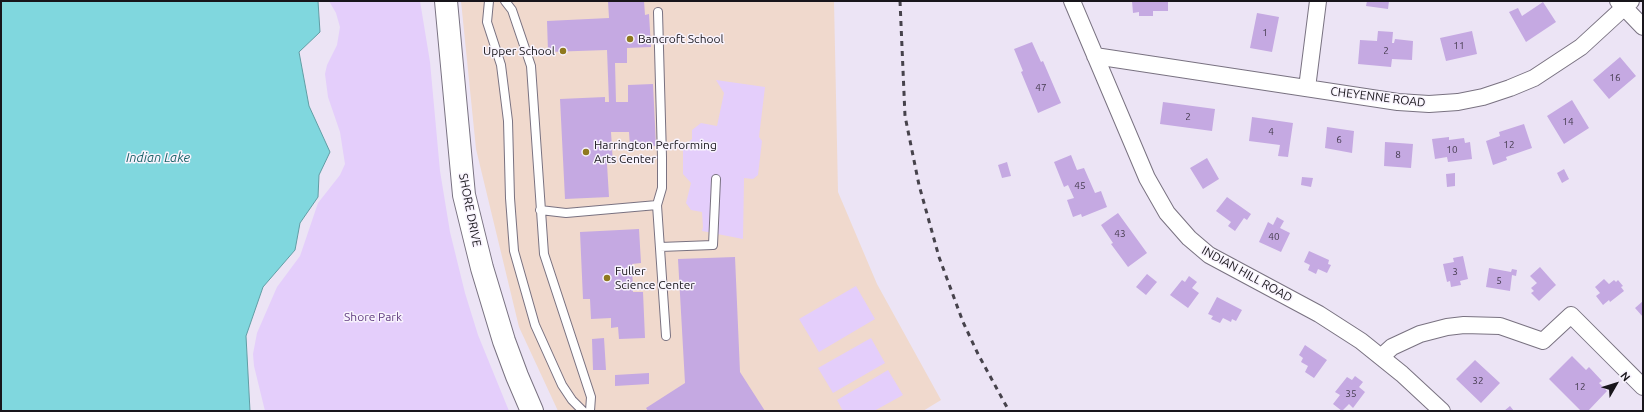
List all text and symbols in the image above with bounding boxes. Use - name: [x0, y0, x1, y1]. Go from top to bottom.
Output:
- house number: 1: [1262, 27, 1268, 39]
- place label: Bancroft School: [638, 32, 724, 46]
- marker: Bancroft School: [625, 34, 635, 44]
- house number: 11: [1453, 40, 1465, 52]
- place label: Upper School: [483, 44, 555, 58]
- house number: 2: [1383, 45, 1389, 57]
- marker: Upper School: [558, 46, 568, 56]
- house number: 16: [1609, 72, 1621, 84]
- house number: 47: [1035, 82, 1047, 94]
- street label: CHEYENNE ROAD: [1330, 84, 1426, 110]
- house number: 2: [1185, 111, 1191, 123]
- house number: 14: [1562, 116, 1574, 128]
- house number: 4: [1268, 126, 1274, 138]
- house number: 6: [1336, 134, 1342, 146]
- place label: Harrington Performing Arts Center: [594, 138, 717, 166]
- house number: 12: [1503, 139, 1515, 151]
- house number: 10: [1446, 144, 1458, 156]
- marker: Harrington Performing Arts Center: [581, 147, 591, 157]
- house number: 8: [1395, 149, 1401, 161]
- water label: Indian Lake: [126, 150, 190, 166]
- street label: SHORE DRIVE: [456, 172, 484, 248]
- house number: 45: [1074, 180, 1086, 192]
- house number: 43: [1114, 228, 1126, 240]
- house number: 40: [1268, 231, 1280, 243]
- street label: INDIAN HILL ROAD: [1199, 243, 1295, 305]
- place label: Fuller Science Center: [615, 264, 695, 292]
- house number: 3: [1452, 266, 1458, 278]
- marker: Fuller Science Center: [602, 273, 612, 283]
- house number: 5: [1496, 275, 1502, 287]
- park label: Shore Park: [344, 310, 402, 324]
- north arrow: [1596, 364, 1636, 404]
- text: N: [1618, 369, 1633, 383]
- house number: 32: [1472, 375, 1484, 387]
- house number: 12: [1574, 381, 1586, 393]
- house number: 35: [1345, 388, 1357, 400]

